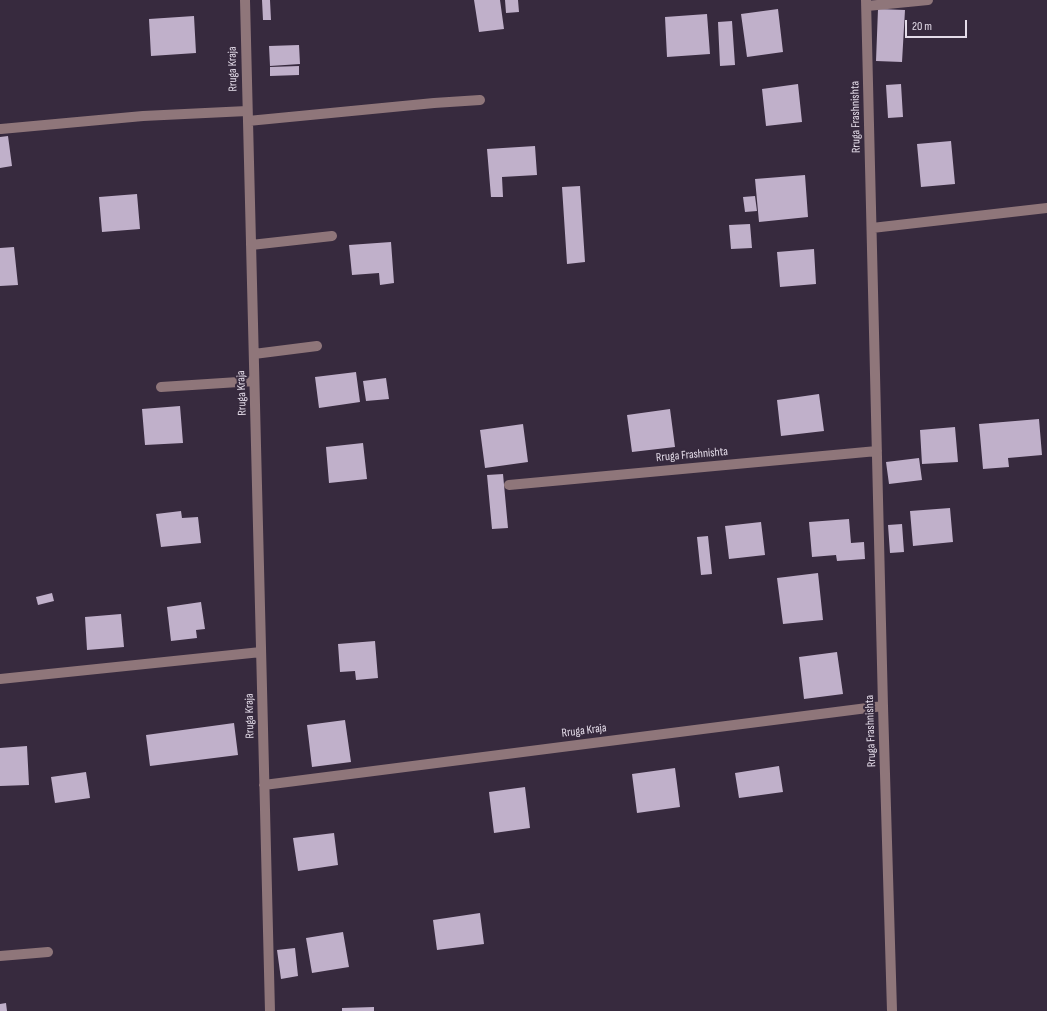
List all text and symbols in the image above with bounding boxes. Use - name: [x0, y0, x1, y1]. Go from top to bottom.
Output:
- scale bar: [907, 12, 969, 38]
- text: 20 m: [912, 19, 932, 34]
- street label: Rruga Kraja: [225, 46, 241, 92]
- street label: Rruga Frashnishta: [848, 81, 864, 153]
- street label: Rruga Kraja: [234, 370, 250, 416]
- street label: Rruga Frashnishta: [655, 445, 729, 465]
- street label: Rruga Kraja: [242, 693, 258, 739]
- street label: Rruga Frashnishta: [863, 695, 879, 767]
- street label: Rruga Kraja: [561, 721, 607, 741]

